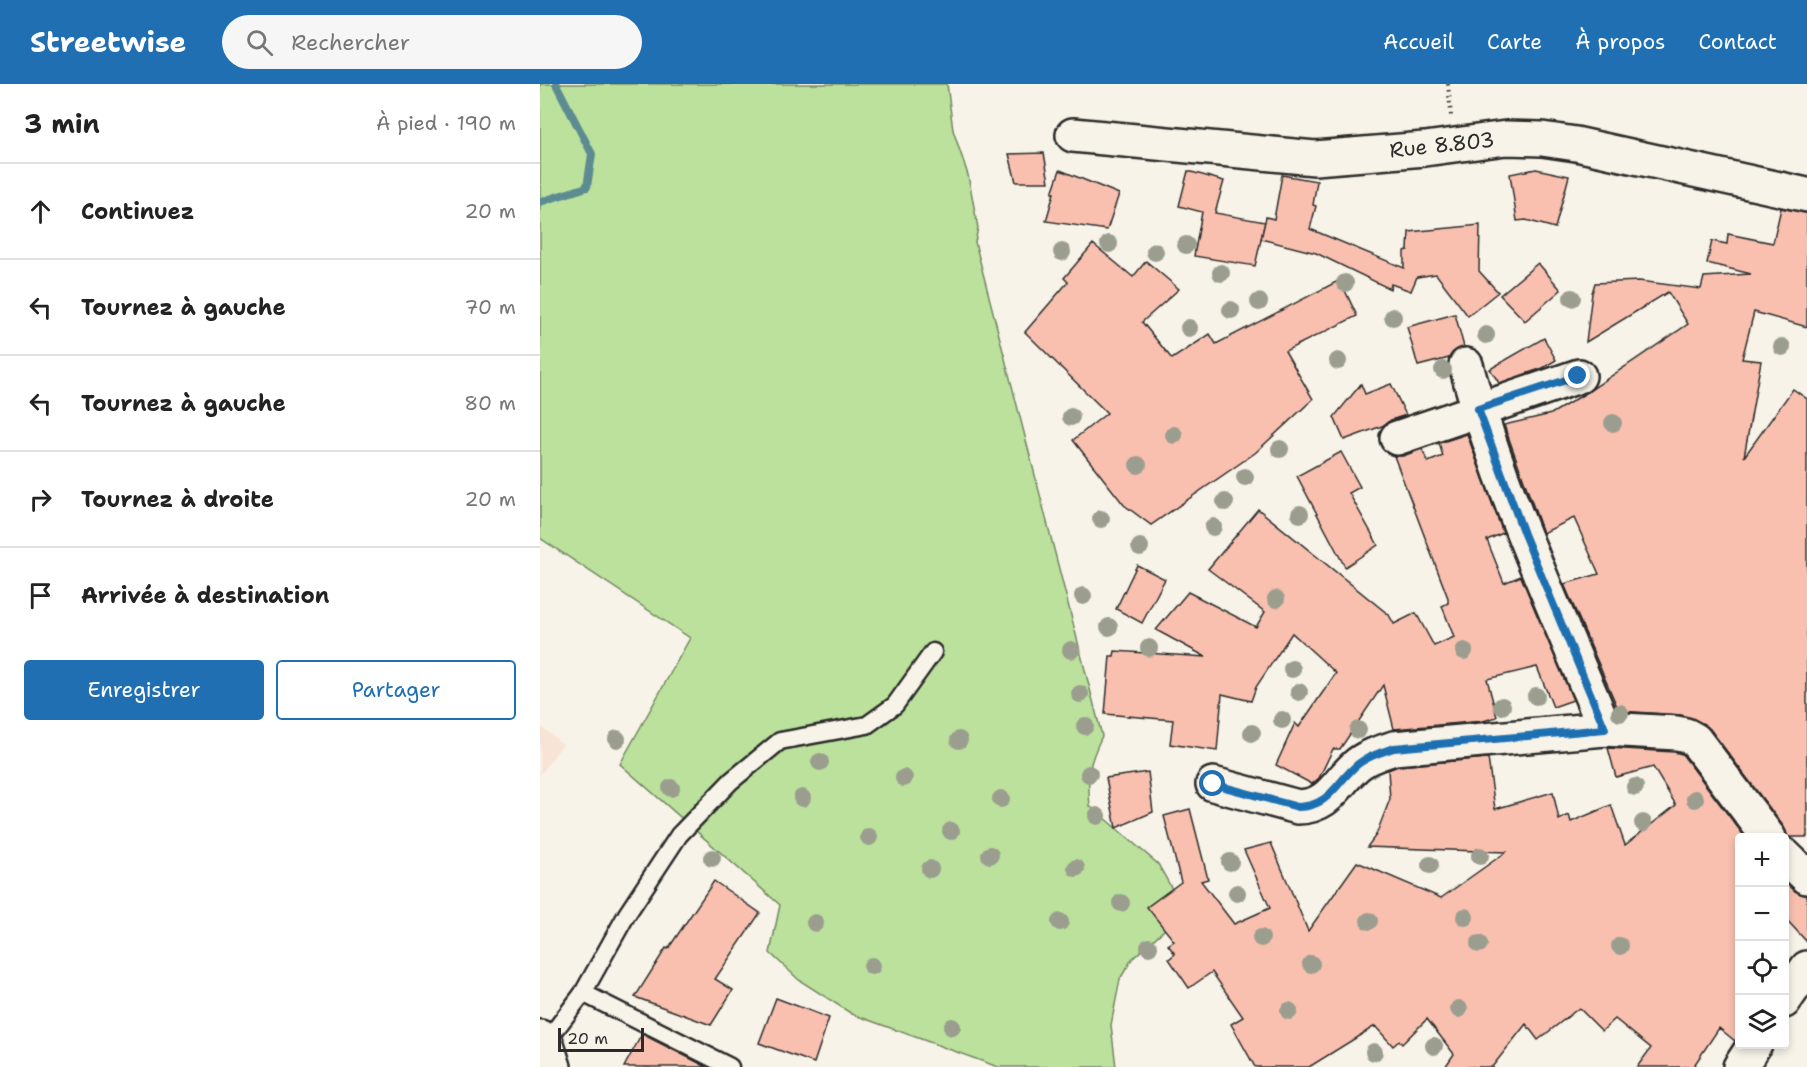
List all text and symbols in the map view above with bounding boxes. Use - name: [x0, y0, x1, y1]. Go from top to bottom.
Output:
- search box: [222, 15, 642, 69]
- text: Streetwise: [30, 23, 186, 61]
- icon: search: [243, 26, 276, 59]
- text: Rechercher: [291, 28, 410, 57]
- text: Accueil: [1383, 28, 1454, 56]
- text: Carte: [1487, 28, 1542, 56]
- text: À propos: [1575, 28, 1665, 56]
- text: Contact: [1698, 28, 1777, 56]
- text: 3 min: [24, 106, 100, 141]
- text: À pied · 190 m: [376, 110, 516, 136]
- street label: Rue 8.803: [1388, 126, 1496, 164]
- icon: ahead: [24, 195, 57, 228]
- text: Continuez: [81, 197, 194, 226]
- text: 20 m: [465, 198, 516, 224]
- icon: left: [24, 291, 57, 324]
- text: Tournez à gauche: [81, 293, 286, 322]
- text: 70 m: [464, 294, 516, 320]
- route end: [1564, 362, 1590, 388]
- icon: left: [24, 387, 57, 420]
- text: Tournez à gauche: [81, 389, 286, 418]
- text: 80 m: [464, 390, 516, 416]
- icon: right: [24, 483, 57, 516]
- text: Tournez à droite: [81, 485, 274, 514]
- text: 20 m: [465, 486, 516, 512]
- icon: arrive: [24, 579, 57, 612]
- text: Arrivée à destination: [81, 581, 329, 610]
- button: Enregistrer: [24, 660, 264, 720]
- button: Partager: [276, 660, 516, 720]
- route start: [1199, 770, 1225, 796]
- map controls: [1735, 833, 1789, 1049]
- button: +: [1735, 833, 1789, 887]
- button: −: [1735, 887, 1789, 941]
- button: locate: [1735, 941, 1789, 995]
- button: layers: [1735, 995, 1789, 1049]
- scale bar: [558, 1025, 644, 1052]
- text: 20 m: [567, 1028, 608, 1049]

